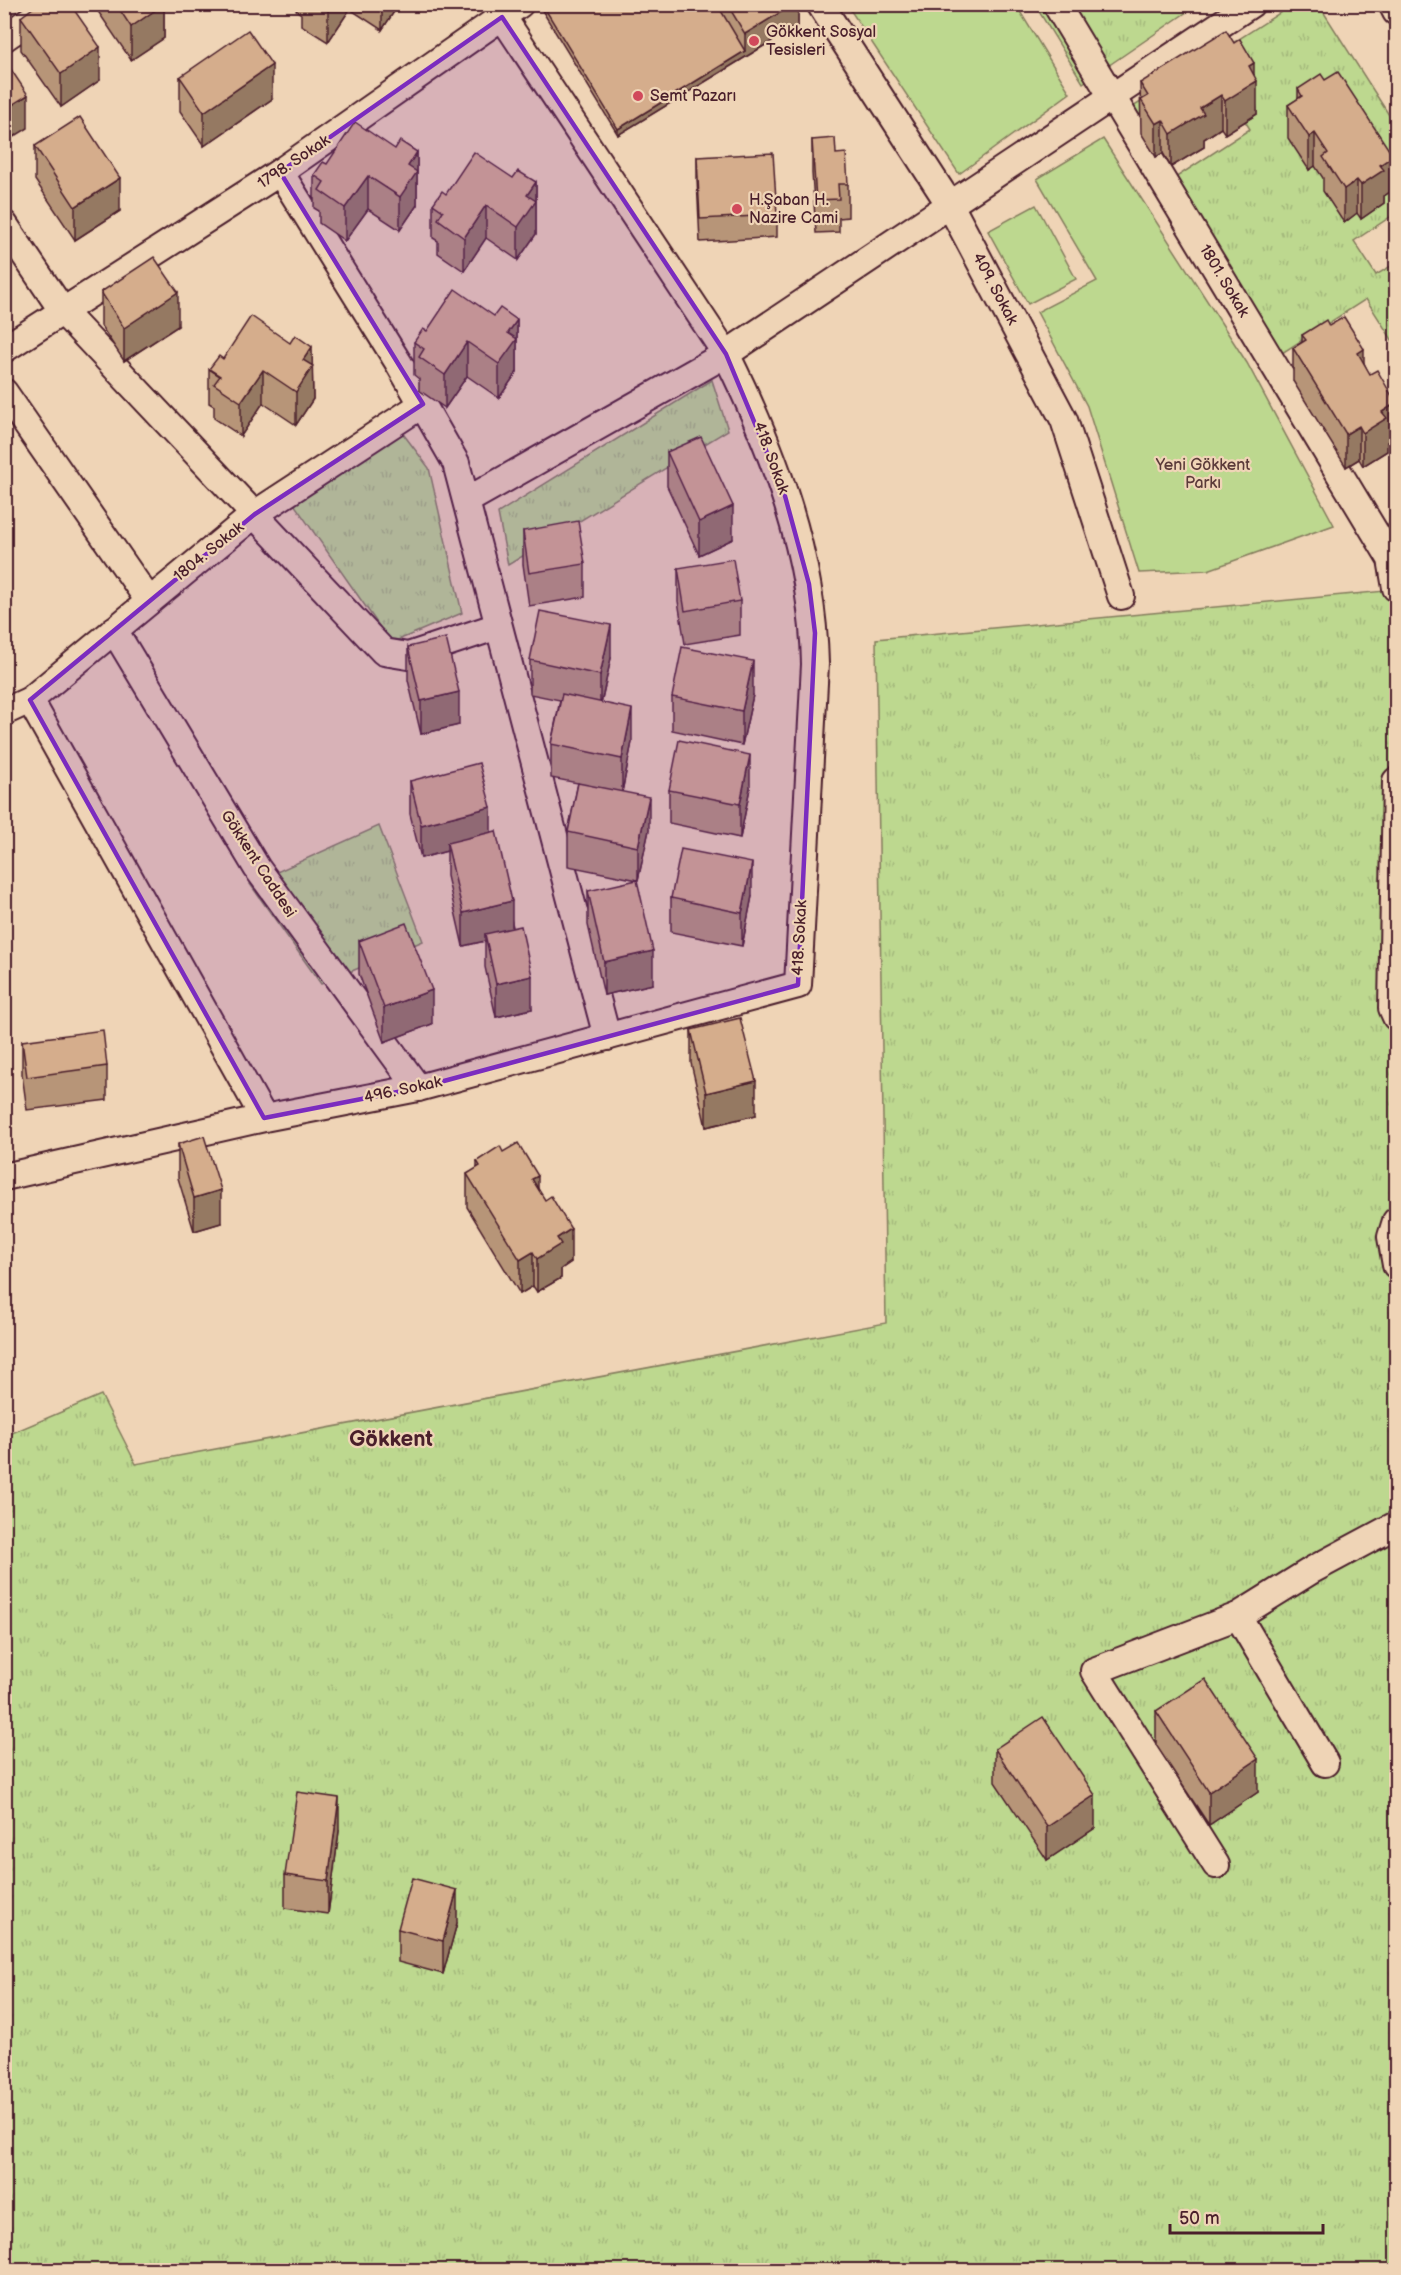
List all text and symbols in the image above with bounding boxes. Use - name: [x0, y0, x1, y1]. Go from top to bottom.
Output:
- place label: Gökkent Sosyal Tesisleri: [766, 23, 876, 60]
- marker: Gökkent Sosyal Tesisleri: [747, 34, 761, 48]
- place label: Semt Pazarı: [650, 87, 736, 106]
- marker: Semt Pazarı: [631, 89, 645, 103]
- street label: 1798. Sokak: [254, 131, 334, 193]
- place label: H.Şaban H. Nazire Cami: [749, 191, 838, 228]
- marker: H.Şaban H. Nazire Cami: [730, 202, 744, 216]
- street label: 1801. Sokak: [1195, 241, 1253, 321]
- street label: 409. Sokak: [968, 250, 1022, 328]
- street label: 418. Sokak: [749, 419, 793, 497]
- park label: Yeni Gökkent Parkı: [1155, 456, 1250, 493]
- street label: 1804. Sokak: [170, 518, 248, 586]
- street label: Gökkent Caddesi: [216, 807, 300, 921]
- street label: 418. Sokak: [789, 900, 811, 976]
- street label: 496. Sokak: [362, 1072, 444, 1108]
- district label: Gökkent: [349, 1426, 433, 1453]
- scale bar: [1170, 2197, 1323, 2235]
- text: 50 m: [1179, 2208, 1220, 2229]

